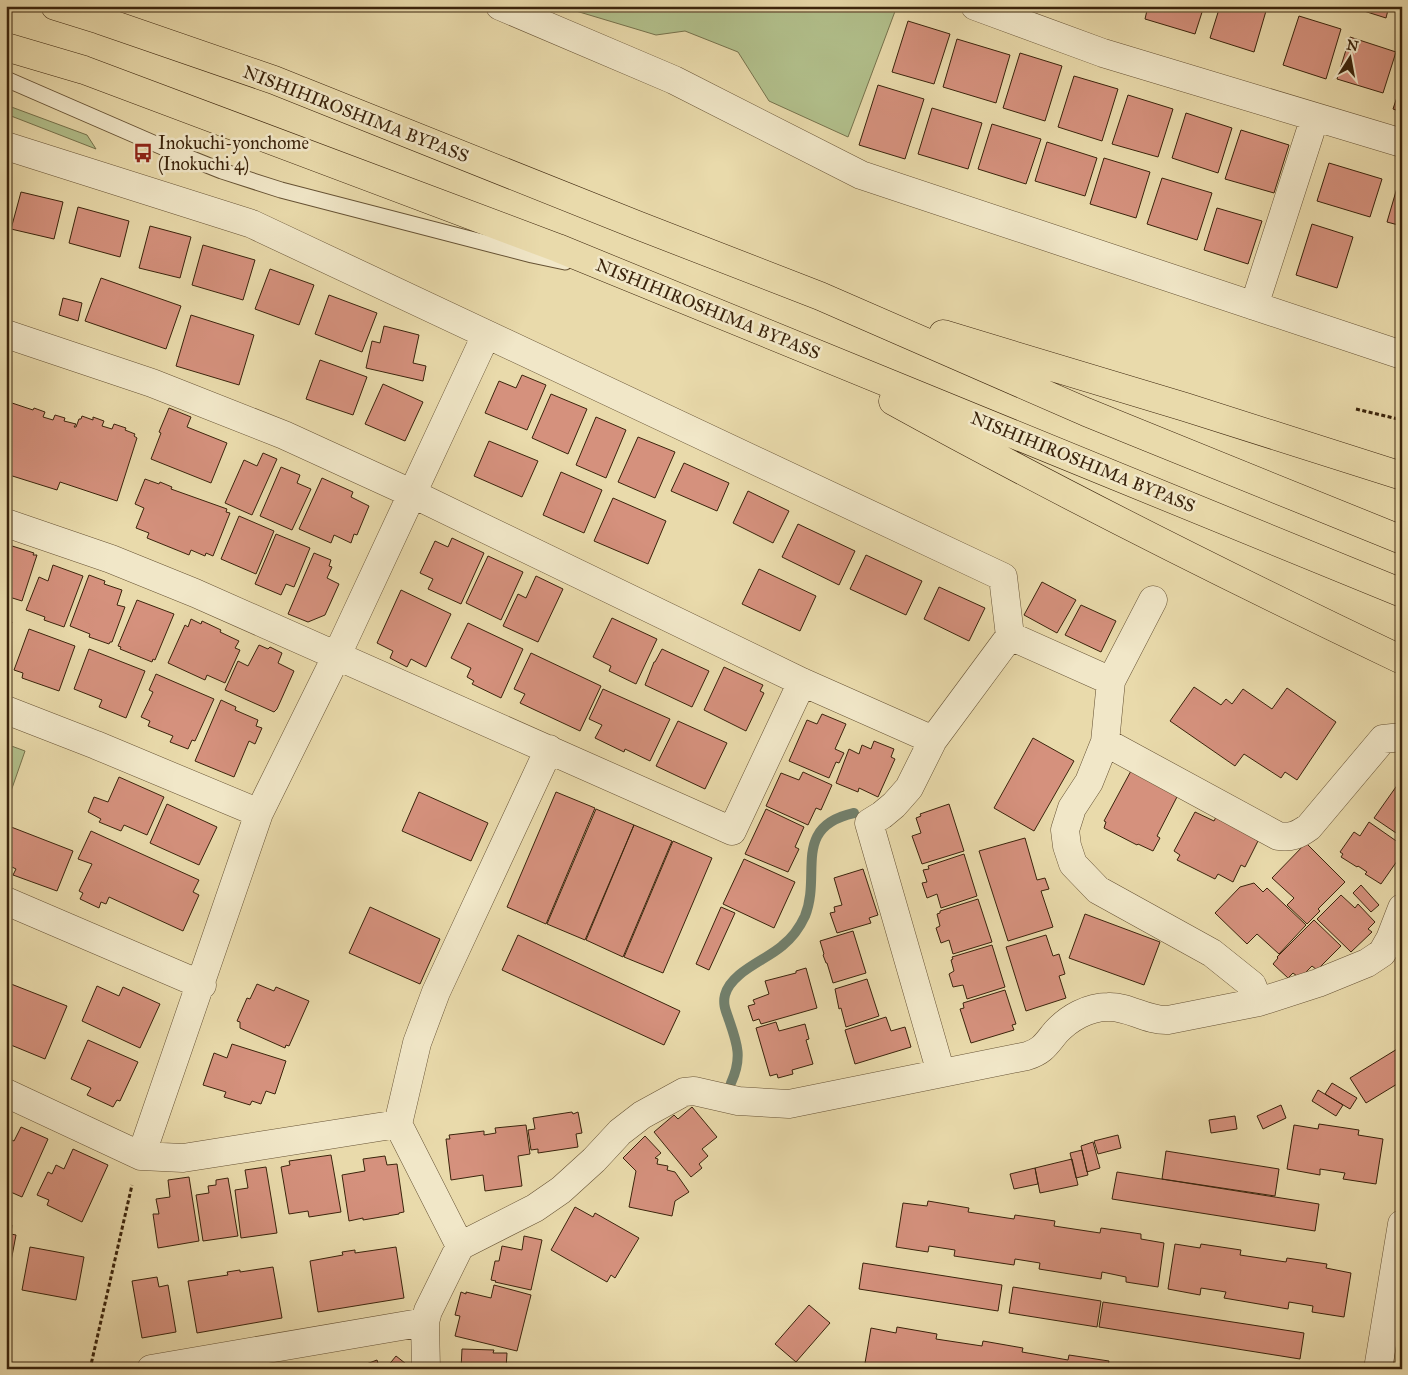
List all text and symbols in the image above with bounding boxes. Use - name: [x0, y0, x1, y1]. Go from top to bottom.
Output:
- north arrow: [1326, 32, 1376, 82]
- text: N: [1345, 36, 1360, 55]
- street label: NISHIHIROSHIMA BYPASS: [240, 61, 472, 167]
- place label: Inokuchi-yonchome (Inokuchi 4): [158, 132, 309, 176]
- bus stop icon: Inokuchi-yonchome (Inokuchi 4): [132, 142, 154, 164]
- street label: NISHIHIROSHIMA BYPASS: [593, 254, 823, 364]
- street label: NISHIHIROSHIMA BYPASS: [968, 407, 1198, 517]

